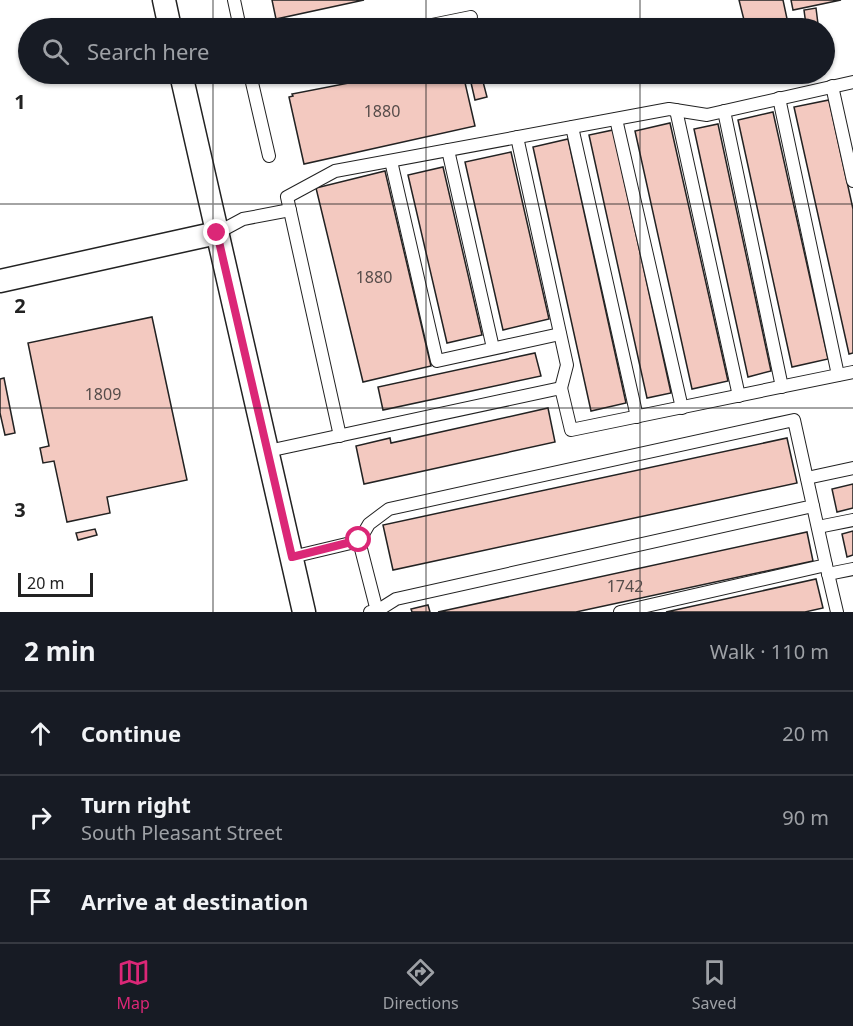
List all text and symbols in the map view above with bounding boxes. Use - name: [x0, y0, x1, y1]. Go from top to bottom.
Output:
- search box: [18, 18, 835, 84]
- icon: search: [39, 35, 72, 68]
- text: Search here: [87, 36, 209, 66]
- text: 1: [14, 88, 26, 115]
- house number: 1880: [364, 100, 400, 122]
- route end: [203, 219, 229, 245]
- house number: 1880: [356, 266, 392, 288]
- text: 2: [14, 292, 26, 319]
- house number: 1809: [85, 383, 121, 405]
- text: 3: [14, 496, 26, 523]
- route start: [345, 526, 371, 552]
- scale bar: [18, 570, 93, 598]
- text: 20 m: [27, 572, 64, 594]
- house number: 1742: [607, 575, 643, 597]
- text: 2 min: [24, 633, 96, 669]
- text: Walk · 110 m: [710, 638, 829, 665]
- icon: ahead: [24, 717, 57, 750]
- text: Continue: [81, 718, 181, 748]
- text: 20 m: [782, 720, 829, 747]
- text: Turn right: [81, 789, 191, 819]
- icon: right: [24, 801, 57, 834]
- text: 90 m: [782, 804, 829, 831]
- text: South Pleasant Street: [81, 819, 282, 846]
- icon: arrive: [24, 885, 57, 918]
- text: Arrive at destination: [81, 886, 308, 916]
- tab: Map: [116, 956, 150, 1014]
- tab: Directions: [383, 956, 459, 1014]
- tab: Saved: [692, 956, 736, 1014]

